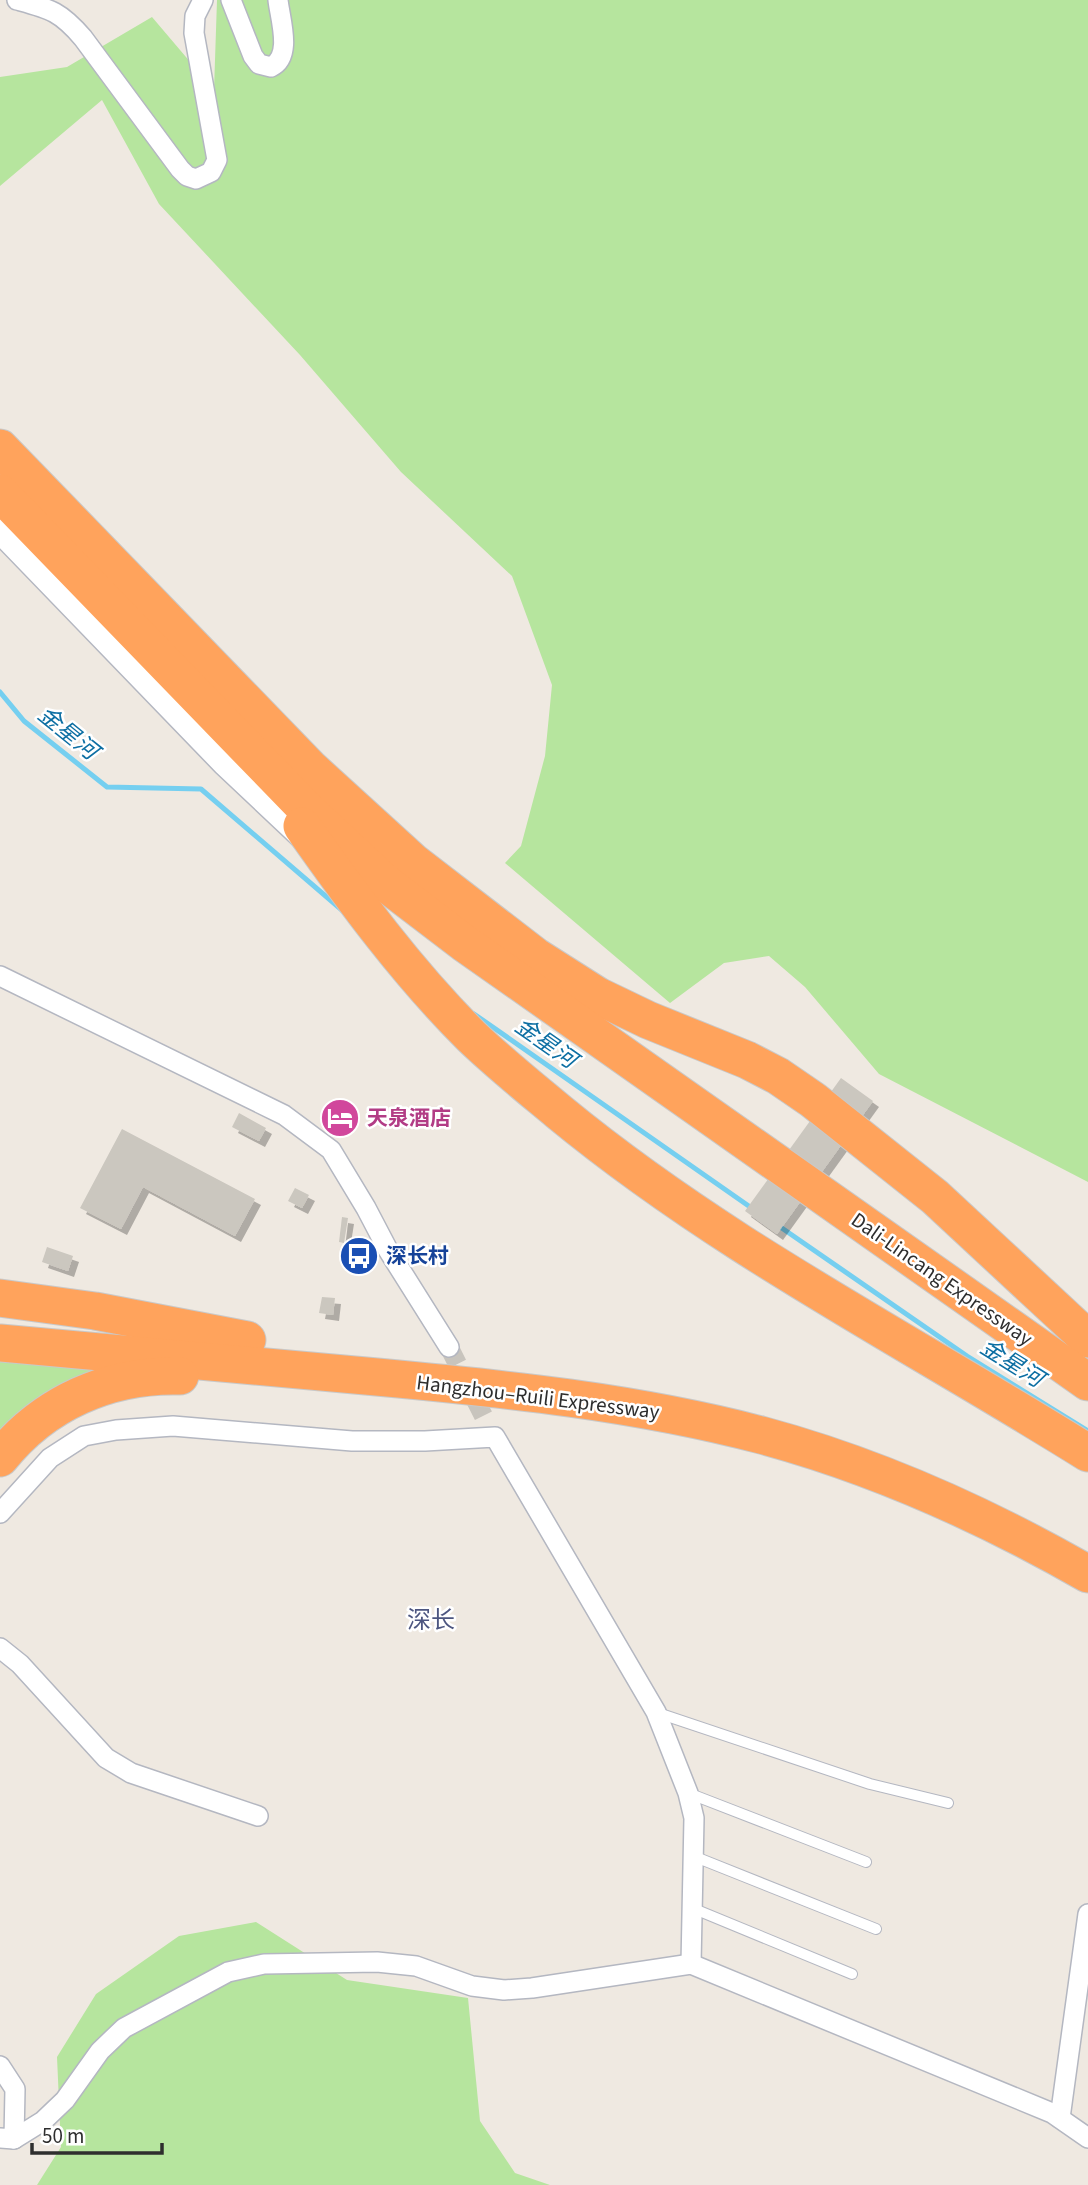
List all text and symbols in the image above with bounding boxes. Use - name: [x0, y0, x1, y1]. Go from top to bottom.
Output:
- water label: 金星河: [31, 698, 108, 770]
- water label: 金星河: [508, 1010, 587, 1079]
- hotel icon: 天泉酒店: [319, 1097, 361, 1139]
- place label: 天泉酒店: [367, 1103, 451, 1133]
- street label: Dali-Lincang Expressway: [845, 1205, 1039, 1353]
- bus stop icon: 深长村: [338, 1235, 380, 1277]
- place label: 深长村: [386, 1241, 449, 1271]
- water label: 金星河: [974, 1331, 1053, 1397]
- street label: Hangzhou–Ruili Expressway: [415, 1367, 661, 1427]
- district label: 深长: [407, 1603, 455, 1638]
- scale bar: [32, 2112, 161, 2156]
- text: 50 m: [42, 2121, 84, 2151]

